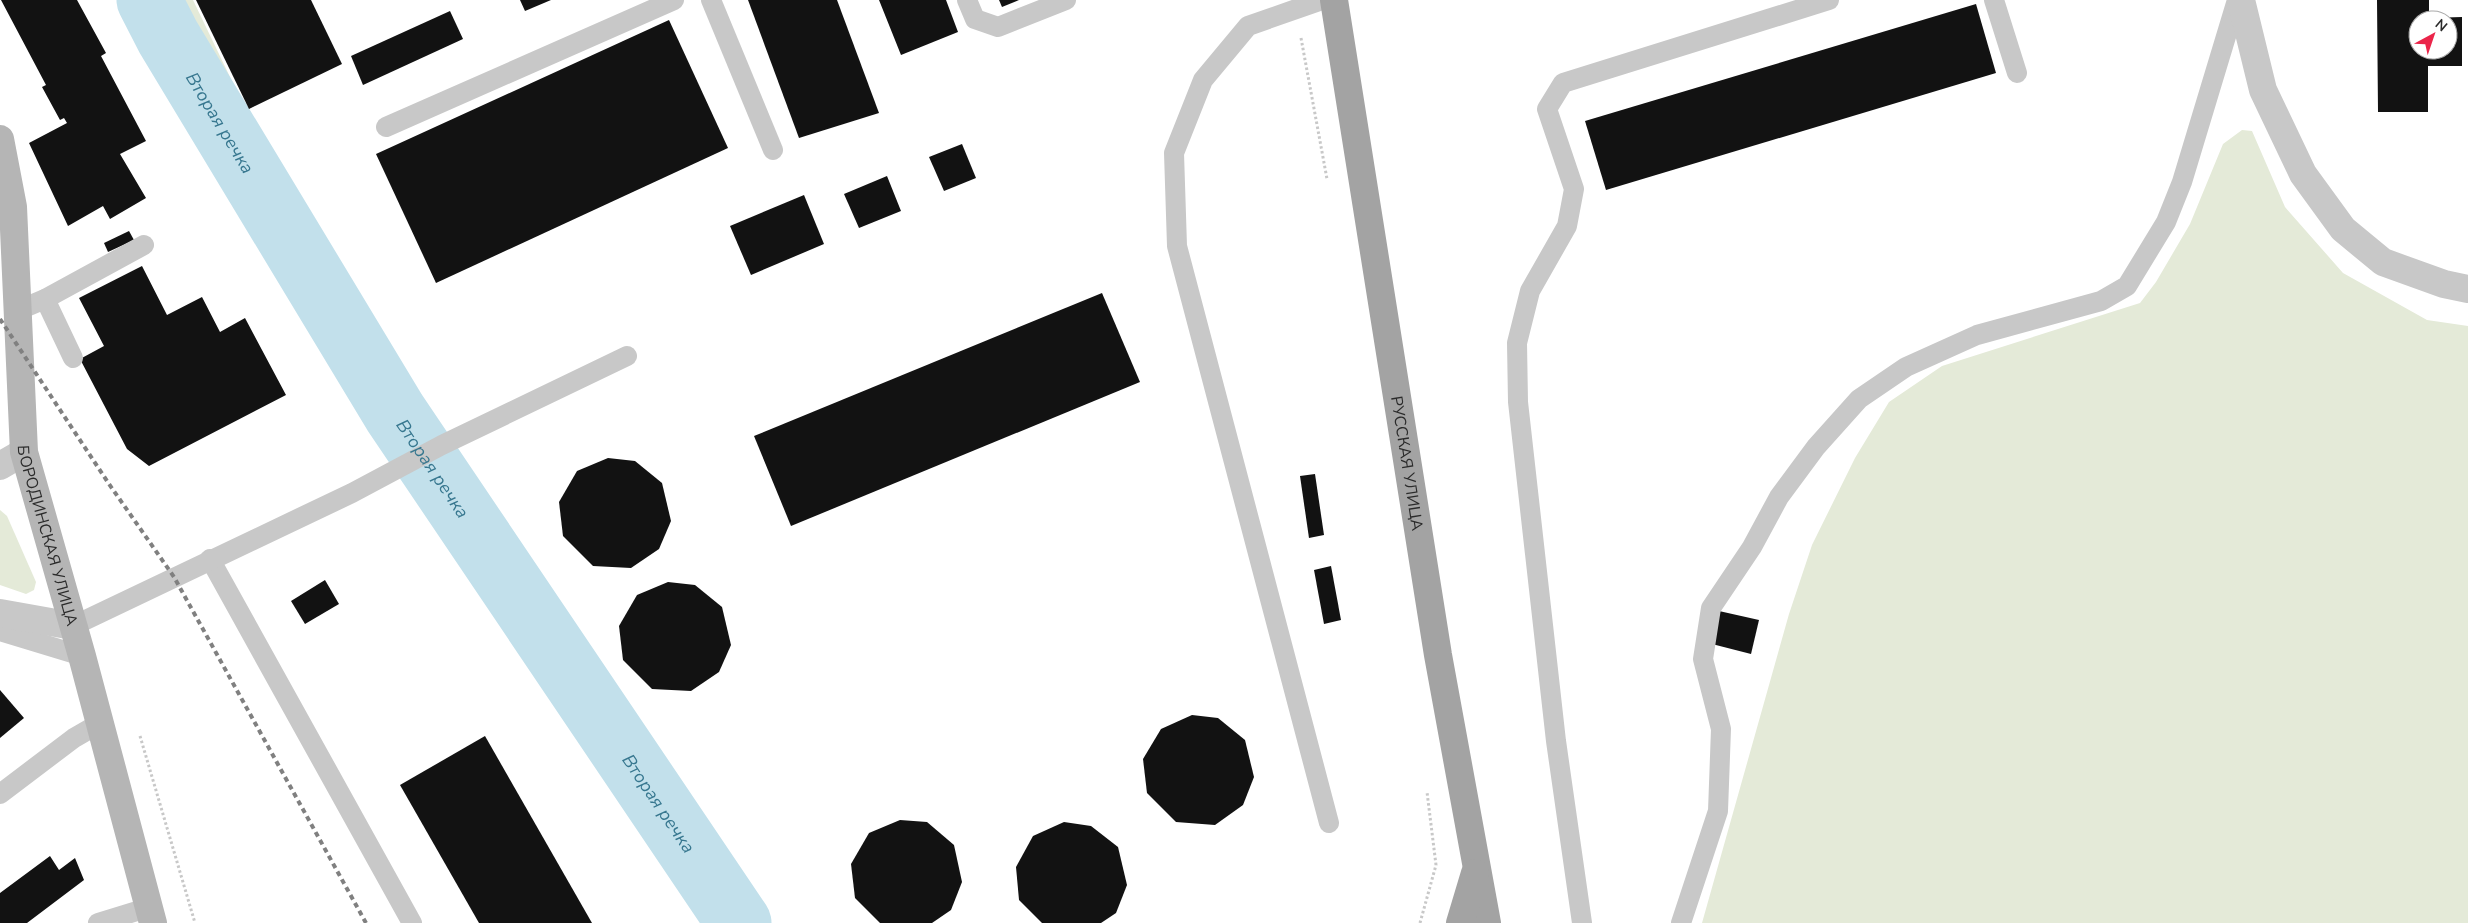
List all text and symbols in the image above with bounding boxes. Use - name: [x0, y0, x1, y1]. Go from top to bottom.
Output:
- north arrow: [2408, 10, 2458, 60]
- text: N: [2431, 15, 2451, 36]
- water label: Вторая речка: [180, 68, 260, 178]
- street label: РУССКАЯ УЛИЦА: [1385, 394, 1428, 533]
- water label: Вторая речка: [391, 414, 475, 523]
- street label: БОРОДИНСКАЯ УЛИЦА: [12, 445, 83, 629]
- water label: Вторая речка: [616, 749, 700, 858]

